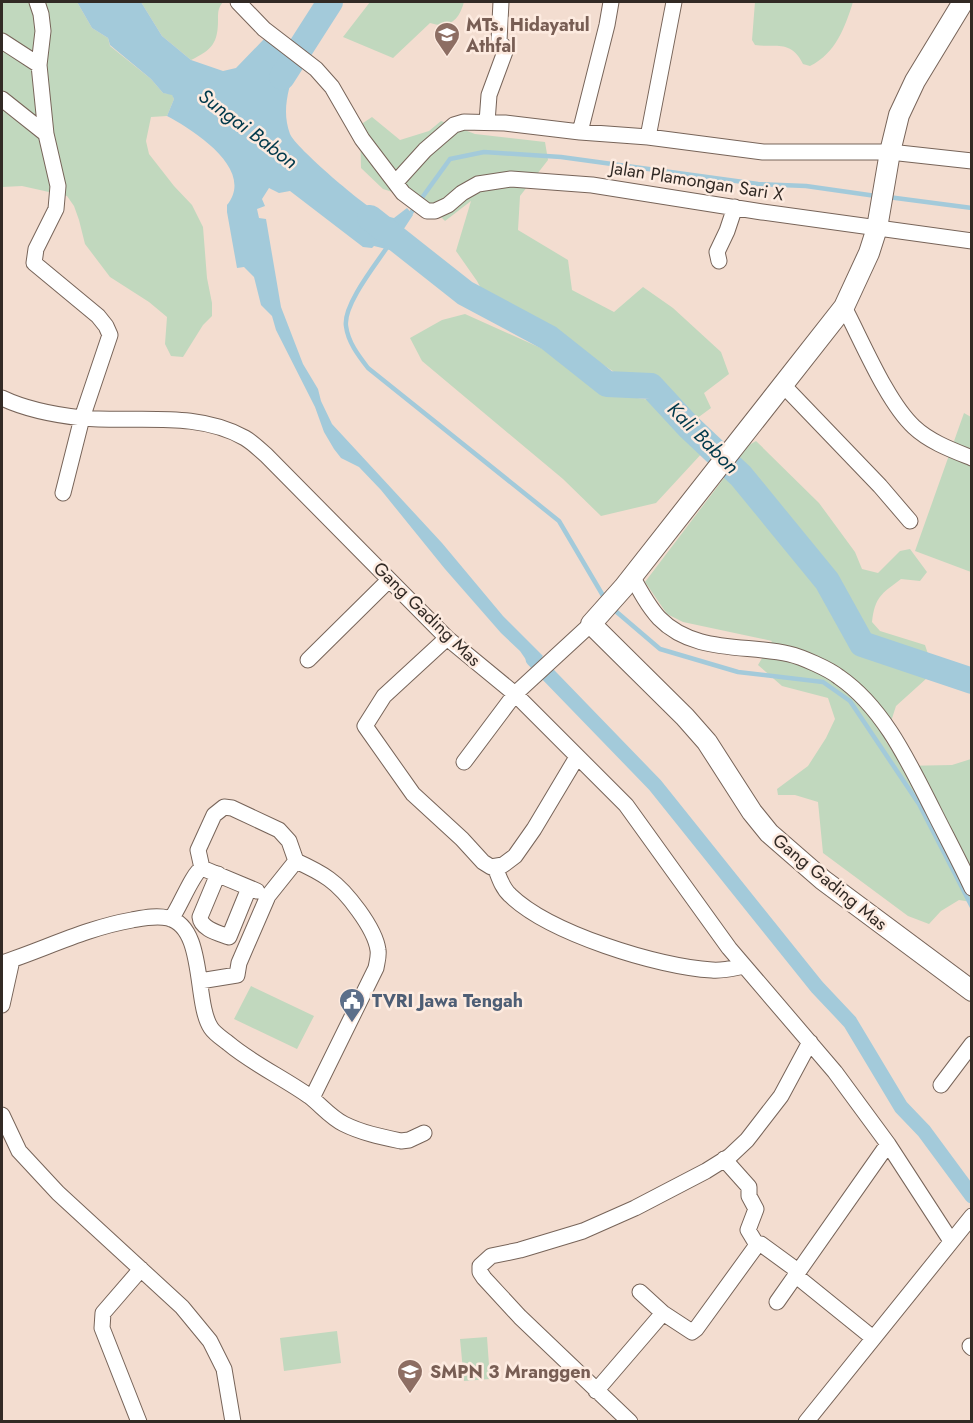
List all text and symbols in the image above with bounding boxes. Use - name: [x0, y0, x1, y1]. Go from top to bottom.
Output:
- place label: MTs. Hidayatul Athfal: [465, 12, 590, 59]
- school or university icon: MTs. Hidayatul Athfal: [432, 20, 462, 58]
- water label: Sungai Babon: [192, 82, 304, 176]
- street label: Jalan Plamongan Sari X: [606, 154, 786, 208]
- water label: Kali Babon: [660, 395, 746, 481]
- street label: Gang Gading Mas: [367, 556, 487, 672]
- street label: Gang Gading Mas: [767, 828, 893, 936]
- public building icon: TVRI Jawa Tengah: [337, 986, 367, 1024]
- place label: TVRI Jawa Tengah: [372, 988, 523, 1014]
- school or university icon: SMPN 3 Mranggen: [395, 1357, 425, 1395]
- place label: SMPN 3 Mranggen: [430, 1359, 591, 1385]

